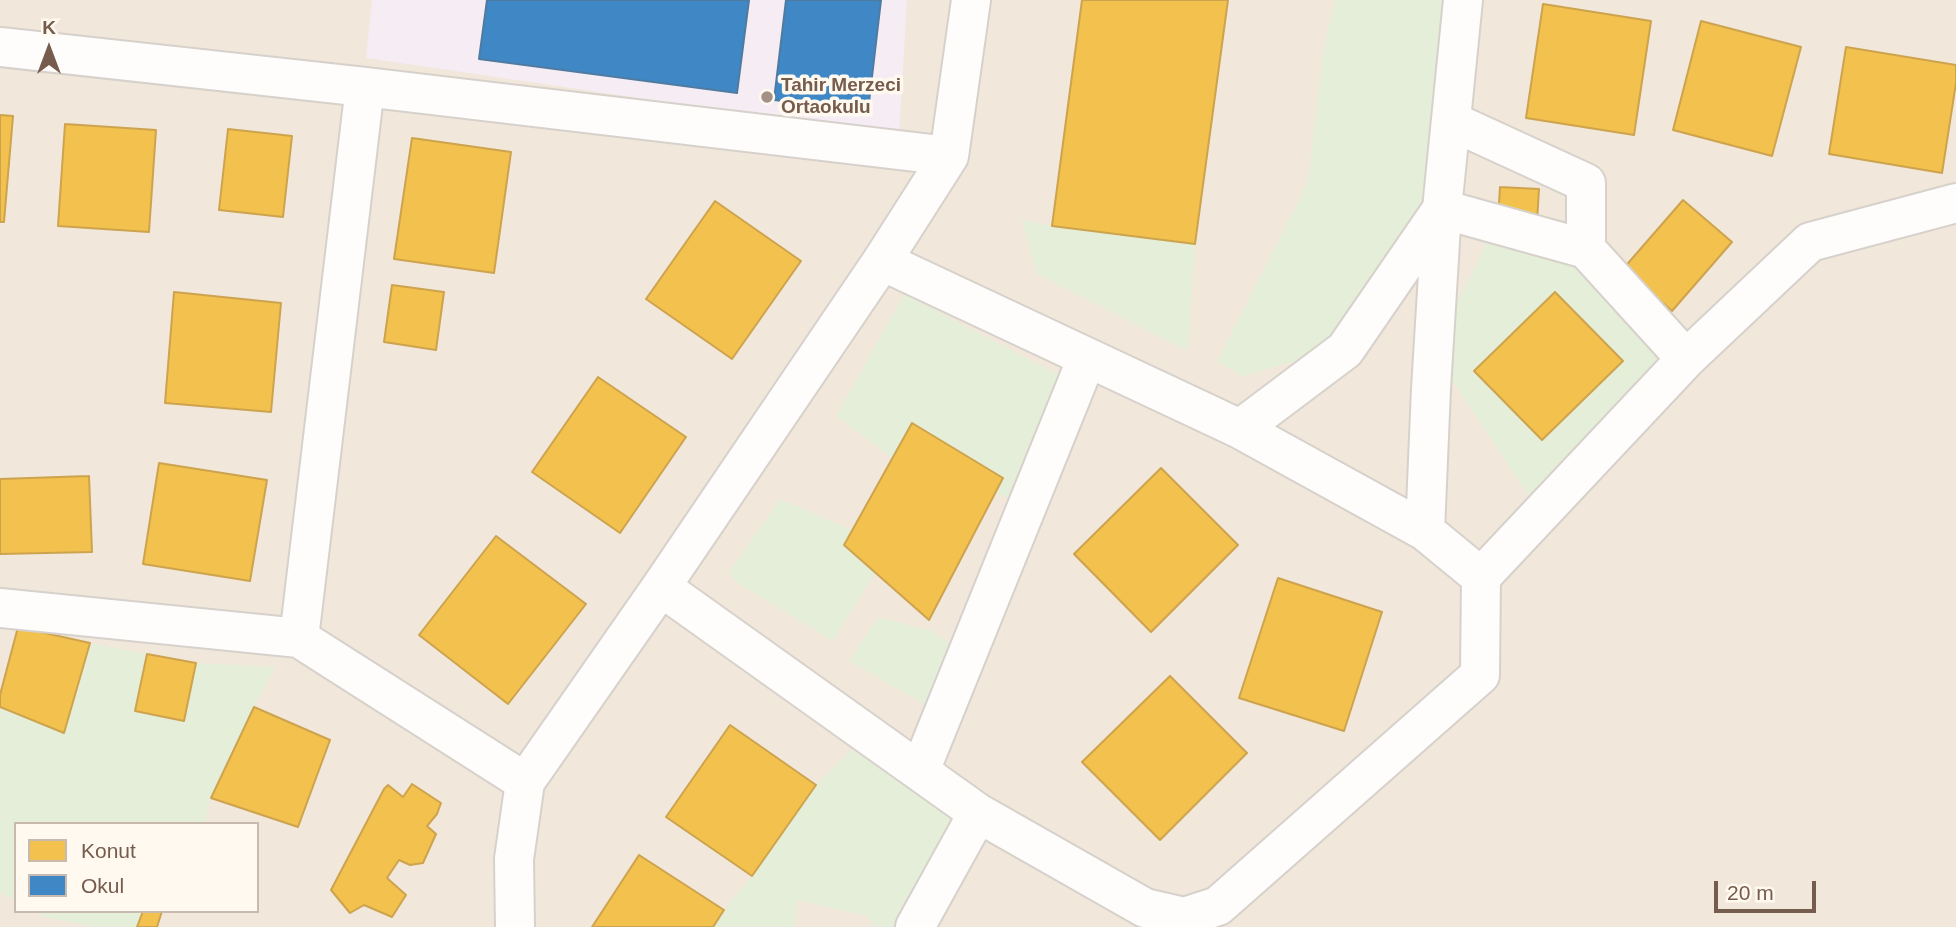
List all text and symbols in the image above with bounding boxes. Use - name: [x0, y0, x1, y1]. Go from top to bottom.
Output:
- north arrow: [14, 14, 84, 84]
- text: K: [42, 17, 56, 38]
- place label: Tahir Merzeci Ortaokulu: [781, 75, 901, 119]
- marker: Tahir Merzeci Ortaokulu: [759, 89, 775, 105]
- legend: [14, 822, 259, 913]
- text: Konut: [81, 839, 136, 862]
- scale bar: [1718, 867, 1820, 911]
- text: Okul: [81, 874, 124, 897]
- text: 20 m: [1727, 881, 1774, 904]

